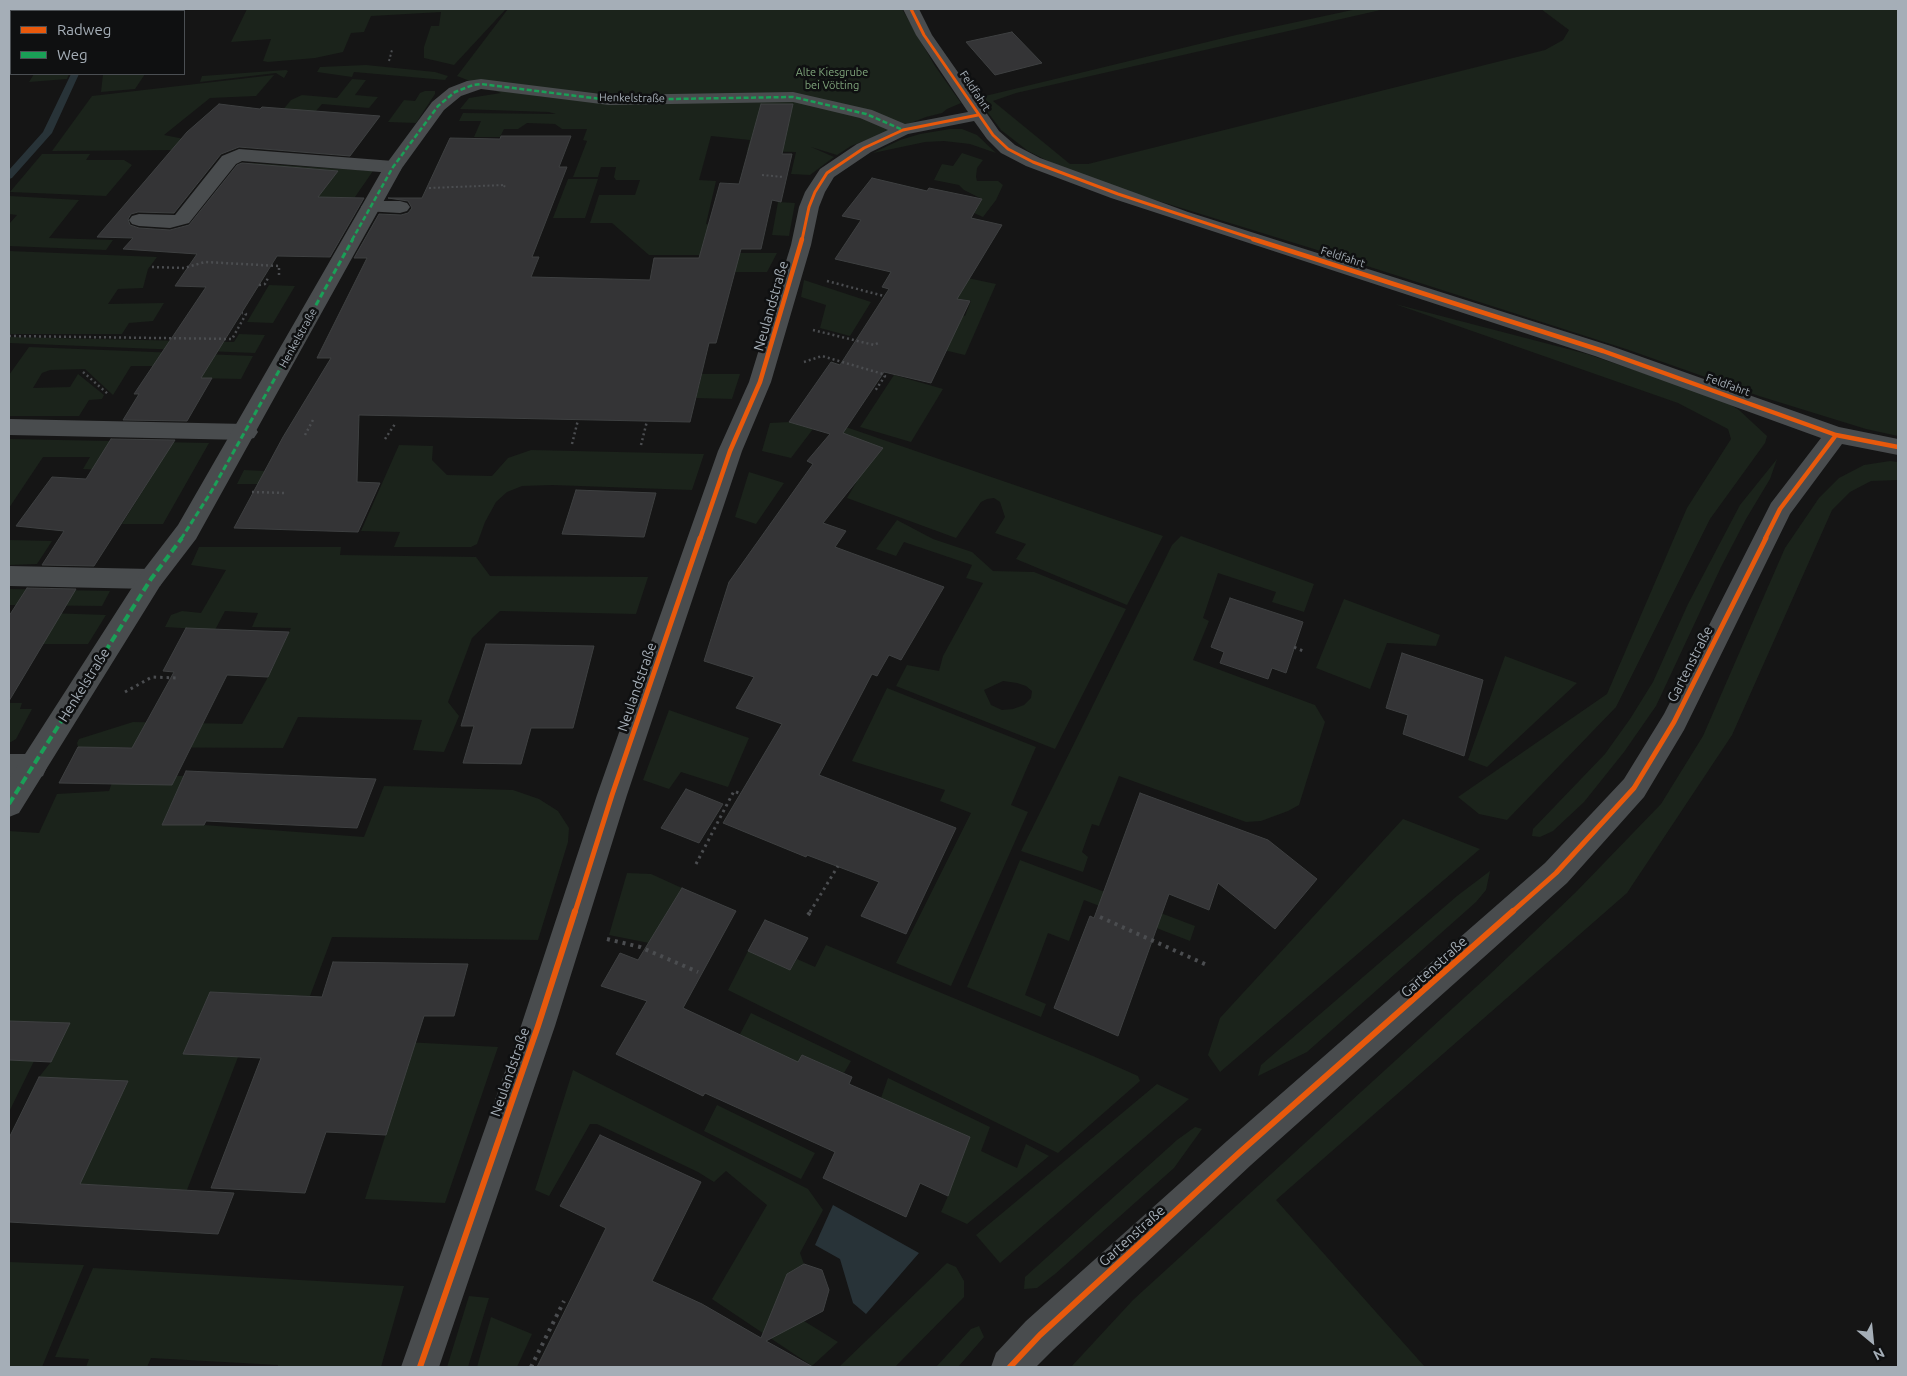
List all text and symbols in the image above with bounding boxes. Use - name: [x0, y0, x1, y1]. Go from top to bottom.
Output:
- legend: [10, 10, 185, 75]
- text: Radweg: [57, 21, 111, 38]
- text: Weg: [57, 46, 88, 63]
- park label: Alte Kiesgrube bei Vötting: [796, 65, 868, 91]
- street label: Feldfahrt: [957, 68, 993, 114]
- street label: Henkelstraße: [599, 91, 665, 105]
- street label: Feldfahrt: [1319, 244, 1367, 270]
- street label: Neulandstraße: [750, 259, 792, 353]
- street label: Henkelstraße: [276, 306, 320, 370]
- street label: Feldfahrt: [1704, 371, 1752, 399]
- street label: Gartenstraße: [1664, 623, 1716, 705]
- street label: Neulandstraße: [614, 640, 660, 734]
- street label: Henkelstraße: [55, 645, 113, 725]
- street label: Gartenstraße: [1397, 933, 1471, 1001]
- street label: Neulandstraße: [487, 1025, 533, 1119]
- street label: Gartenstraße: [1095, 1202, 1169, 1270]
- north arrow: [1847, 1316, 1897, 1366]
- text: N: [1871, 1345, 1887, 1364]

